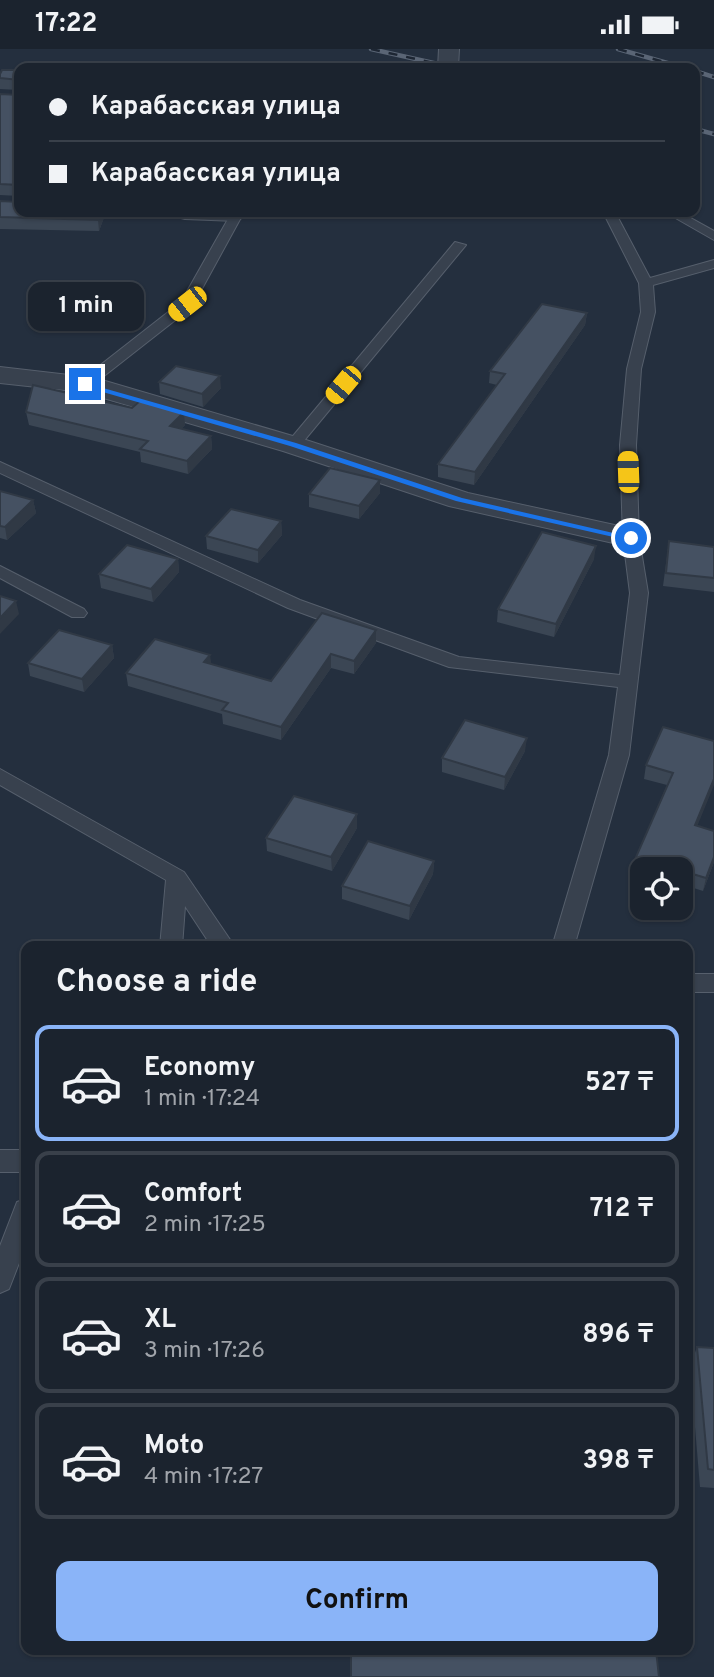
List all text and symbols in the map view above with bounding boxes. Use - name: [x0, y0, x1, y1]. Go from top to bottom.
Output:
- text: 17:22: [35, 8, 97, 41]
- text: Карабасская улица: [91, 91, 341, 124]
- text: Карабасская улица: [91, 158, 341, 191]
- callout: 1 min: [27, 282, 143, 331]
- car: [164, 283, 211, 325]
- text: 1 min: [58, 292, 114, 321]
- car: [322, 362, 365, 408]
- route end: [69, 368, 101, 400]
- car: [617, 451, 640, 493]
- route start: [615, 522, 647, 554]
- map controls: [630, 857, 693, 920]
- button: locate: [630, 857, 693, 920]
- text: Choose a ride: [56, 963, 257, 1003]
- icon: car: [60, 1052, 123, 1115]
- text: Economy: [144, 1052, 255, 1085]
- text: 527 ₸: [585, 1067, 654, 1100]
- text: 1 min · 17:24: [144, 1085, 260, 1114]
- icon: car: [60, 1178, 123, 1241]
- text: Comfort: [144, 1178, 242, 1211]
- text: 712 ₸: [590, 1193, 654, 1226]
- text: 2 min · 17:25: [144, 1211, 266, 1240]
- icon: car: [60, 1304, 123, 1367]
- text: XL: [144, 1304, 176, 1337]
- text: 896 ₸: [582, 1319, 654, 1352]
- text: 3 min · 17:26: [144, 1337, 265, 1366]
- icon: car: [60, 1430, 123, 1493]
- text: Moto: [144, 1430, 204, 1463]
- text: 398 ₸: [583, 1445, 654, 1478]
- text: 4 min · 17:27: [144, 1463, 263, 1492]
- button: Confirm: [56, 1561, 658, 1641]

